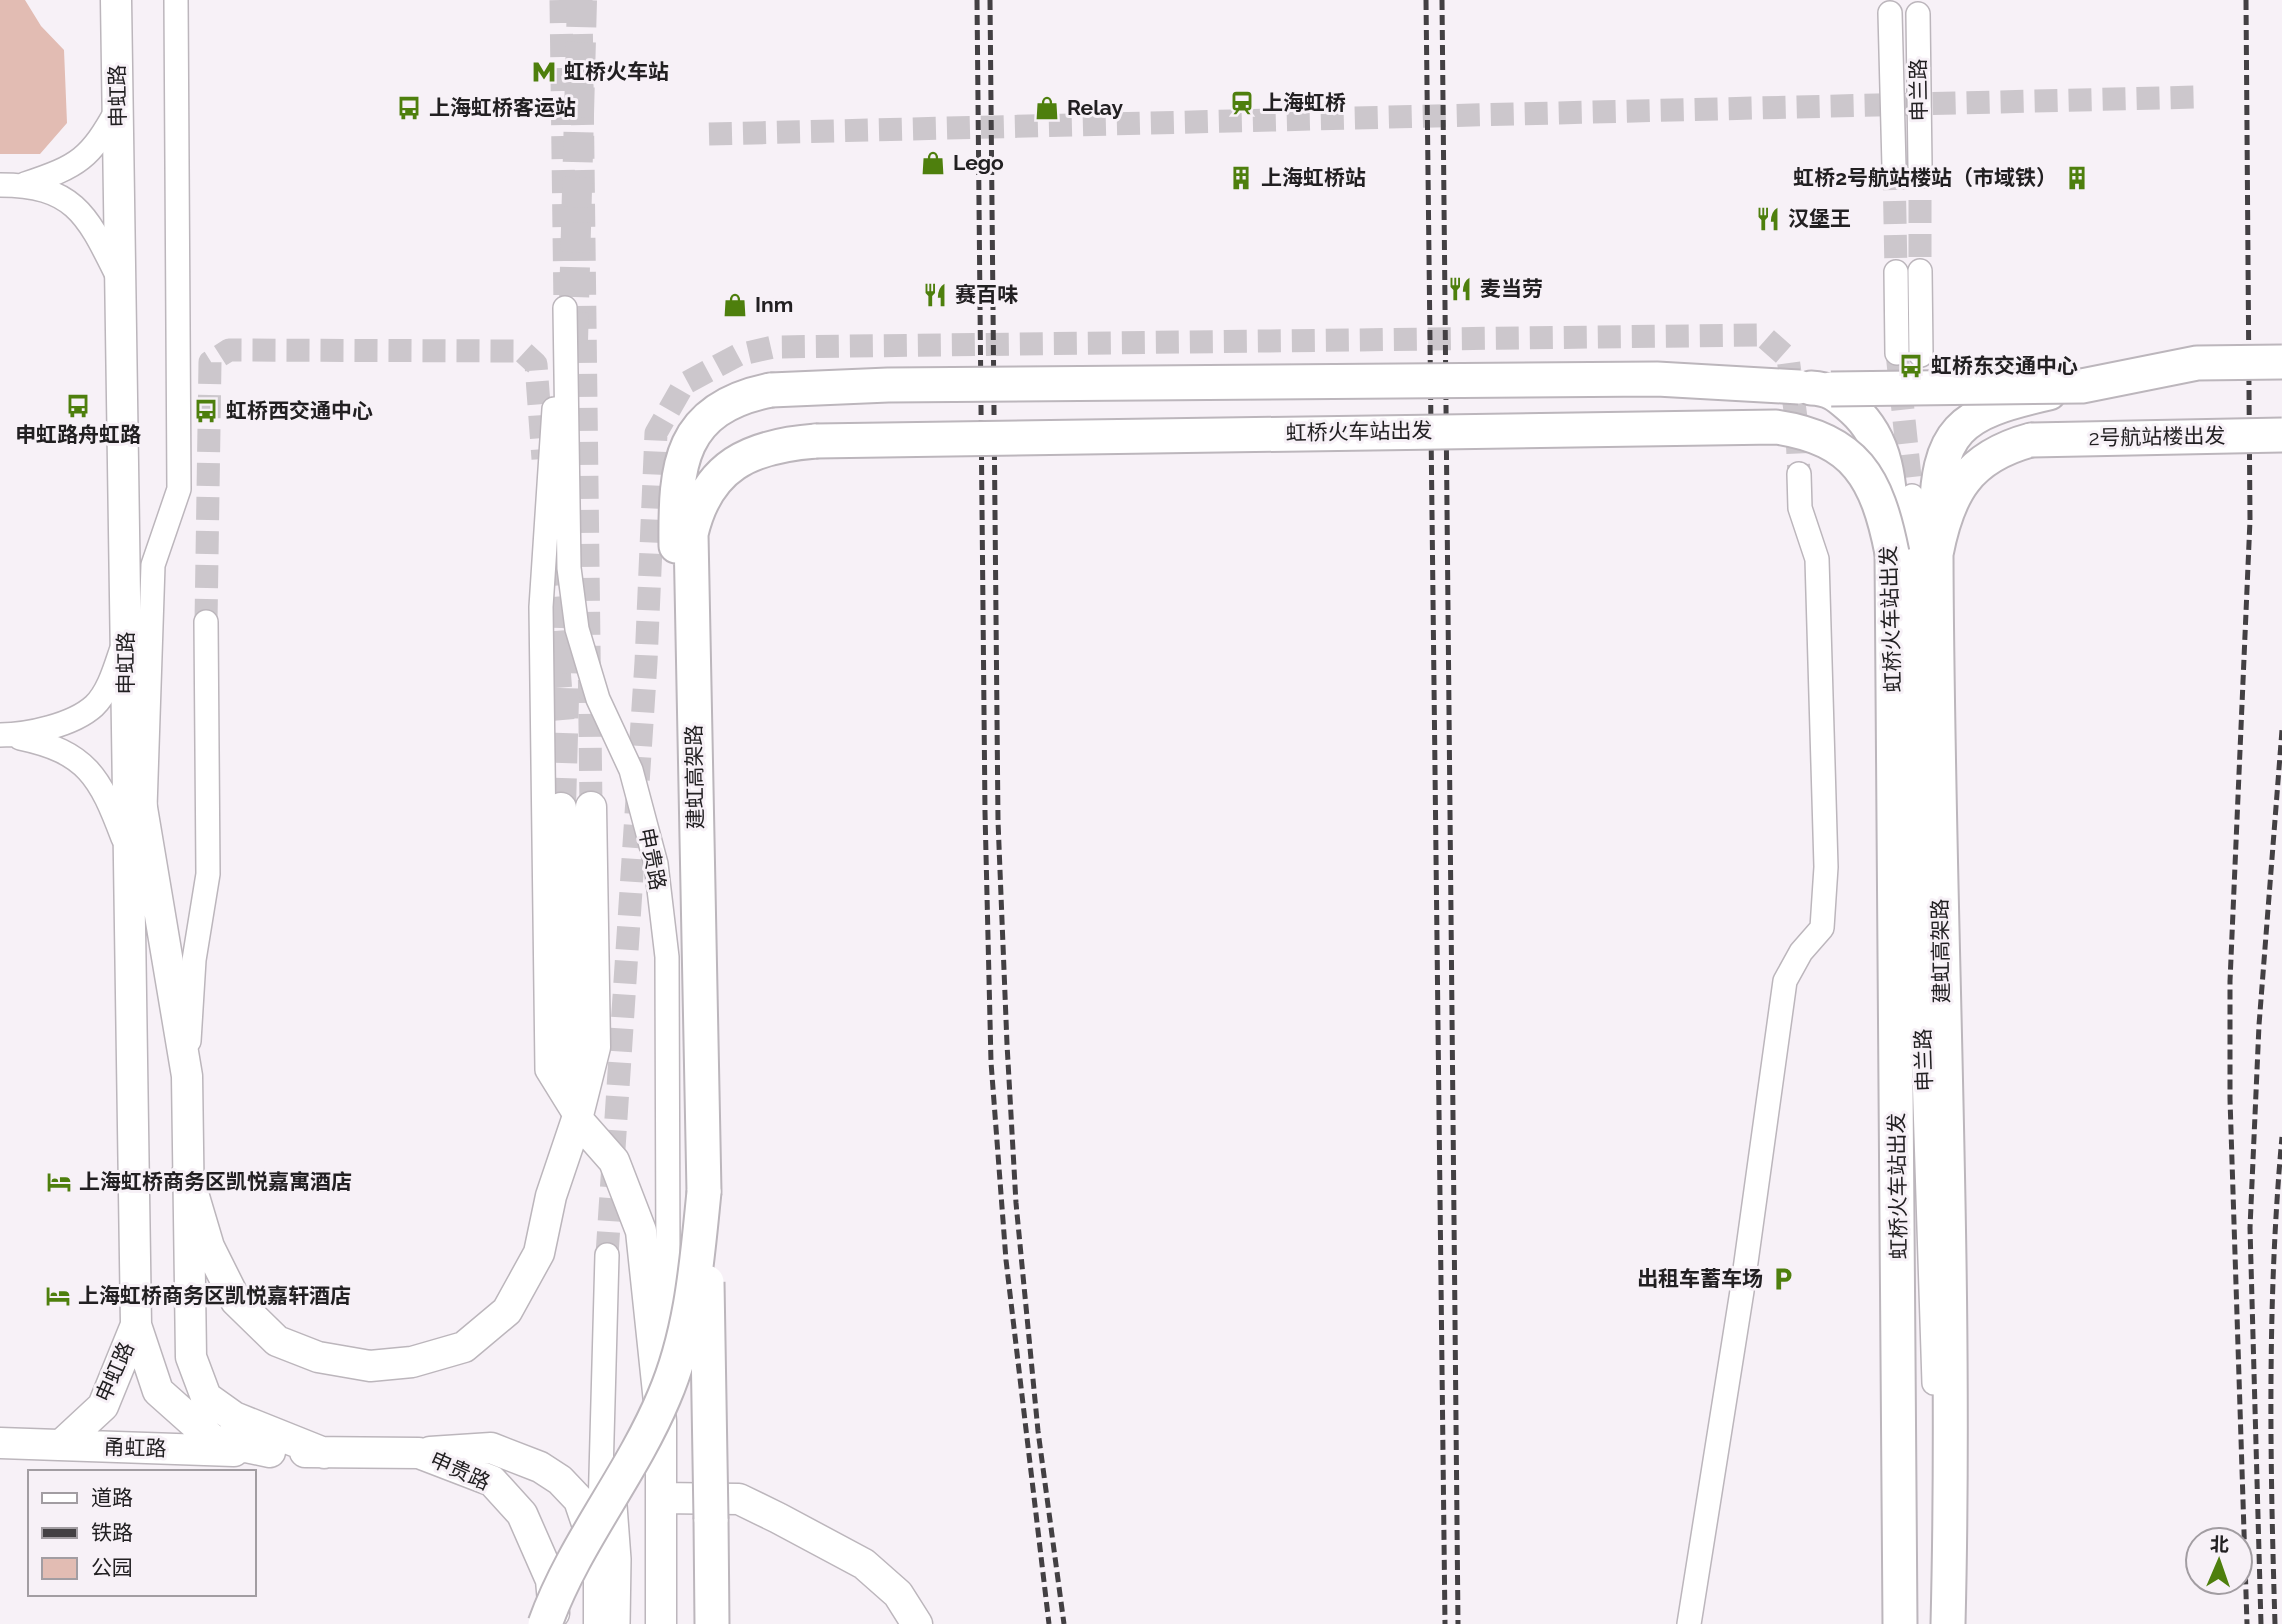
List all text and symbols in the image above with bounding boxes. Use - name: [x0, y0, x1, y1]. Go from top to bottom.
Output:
- metro station icon: 虹桥火车站: [530, 58, 558, 86]
- street label: 申兰路: [1905, 58, 1932, 122]
- place label: 虹桥火车站: [564, 59, 669, 84]
- street label: 申虹路: [104, 64, 131, 128]
- station icon: 上海虹桥: [1228, 89, 1256, 117]
- place label: 上海虹桥: [1262, 90, 1346, 115]
- bus stop icon: 上海虹桥客运站: [395, 94, 423, 122]
- shop icon: Relay: [1033, 94, 1061, 122]
- place label: 上海虹桥客运站: [429, 95, 576, 120]
- place label: Relay: [1067, 95, 1123, 120]
- shop icon: Lego: [919, 149, 947, 177]
- place label: Lego: [953, 150, 1004, 175]
- building icon: 上海虹桥站: [1227, 164, 1255, 192]
- building icon: 虹桥2号航站楼站（市域铁）: [2063, 164, 2091, 192]
- place label: 上海虹桥站: [1261, 165, 1366, 190]
- place label: 虹桥2号航站楼站（市域铁）: [1793, 165, 2057, 190]
- restaurant icon: 汉堡王: [1754, 205, 1782, 233]
- place label: 汉堡王: [1788, 206, 1851, 231]
- restaurant icon: 麦当劳: [1446, 275, 1474, 303]
- place label: 麦当劳: [1480, 276, 1543, 301]
- restaurant icon: 赛百味: [921, 281, 949, 309]
- place label: 赛百味: [955, 282, 1018, 307]
- shop icon: Inm: [721, 291, 749, 319]
- place label: Inm: [755, 292, 793, 317]
- bus stop icon: 虹桥东交通中心: [1897, 352, 1925, 380]
- place label: 虹桥东交通中心: [1931, 353, 2078, 378]
- bus stop icon: 申虹路舟虹路: [64, 392, 92, 420]
- bus stop icon: 虹桥西交通中心: [192, 397, 220, 425]
- place label: 虹桥西交通中心: [226, 398, 373, 423]
- street label: 虹桥火车站出发: [1285, 418, 1433, 445]
- place label: 申虹路舟虹路: [15, 422, 141, 447]
- street label: 2号航站楼出发: [2088, 423, 2226, 450]
- street label: 虹桥火车站出发: [1875, 545, 1906, 693]
- street label: 申虹路: [113, 632, 138, 695]
- street label: 建虹高架路: [681, 724, 708, 830]
- street label: 申贵路: [634, 826, 671, 892]
- street label: 建虹高架路: [1927, 898, 1954, 1004]
- street label: 申兰路: [1910, 1028, 1937, 1092]
- street label: 虹桥火车站出发: [1884, 1112, 1911, 1260]
- hotel icon: 上海虹桥商务区凯悦嘉寓酒店: [45, 1168, 73, 1196]
- place label: 上海虹桥商务区凯悦嘉寓酒店: [79, 1169, 352, 1194]
- parking icon: 出租车蓄车场: [1769, 1265, 1797, 1293]
- place label: 出租车蓄车场: [1637, 1266, 1763, 1291]
- hotel icon: 上海虹桥商务区凯悦嘉轩酒店: [44, 1282, 72, 1310]
- place label: 上海虹桥商务区凯悦嘉轩酒店: [78, 1283, 351, 1308]
- street label: 申虹路: [90, 1338, 139, 1406]
- street label: 甬虹路: [103, 1434, 167, 1461]
- street label: 申贵路: [426, 1446, 494, 1495]
- legend: [28, 1470, 256, 1596]
- text: 道路: [91, 1485, 133, 1510]
- text: 铁路: [91, 1520, 133, 1545]
- north arrow: [2184, 1526, 2254, 1596]
- text: 北: [2210, 1533, 2229, 1555]
- text: 公园: [91, 1555, 133, 1580]

